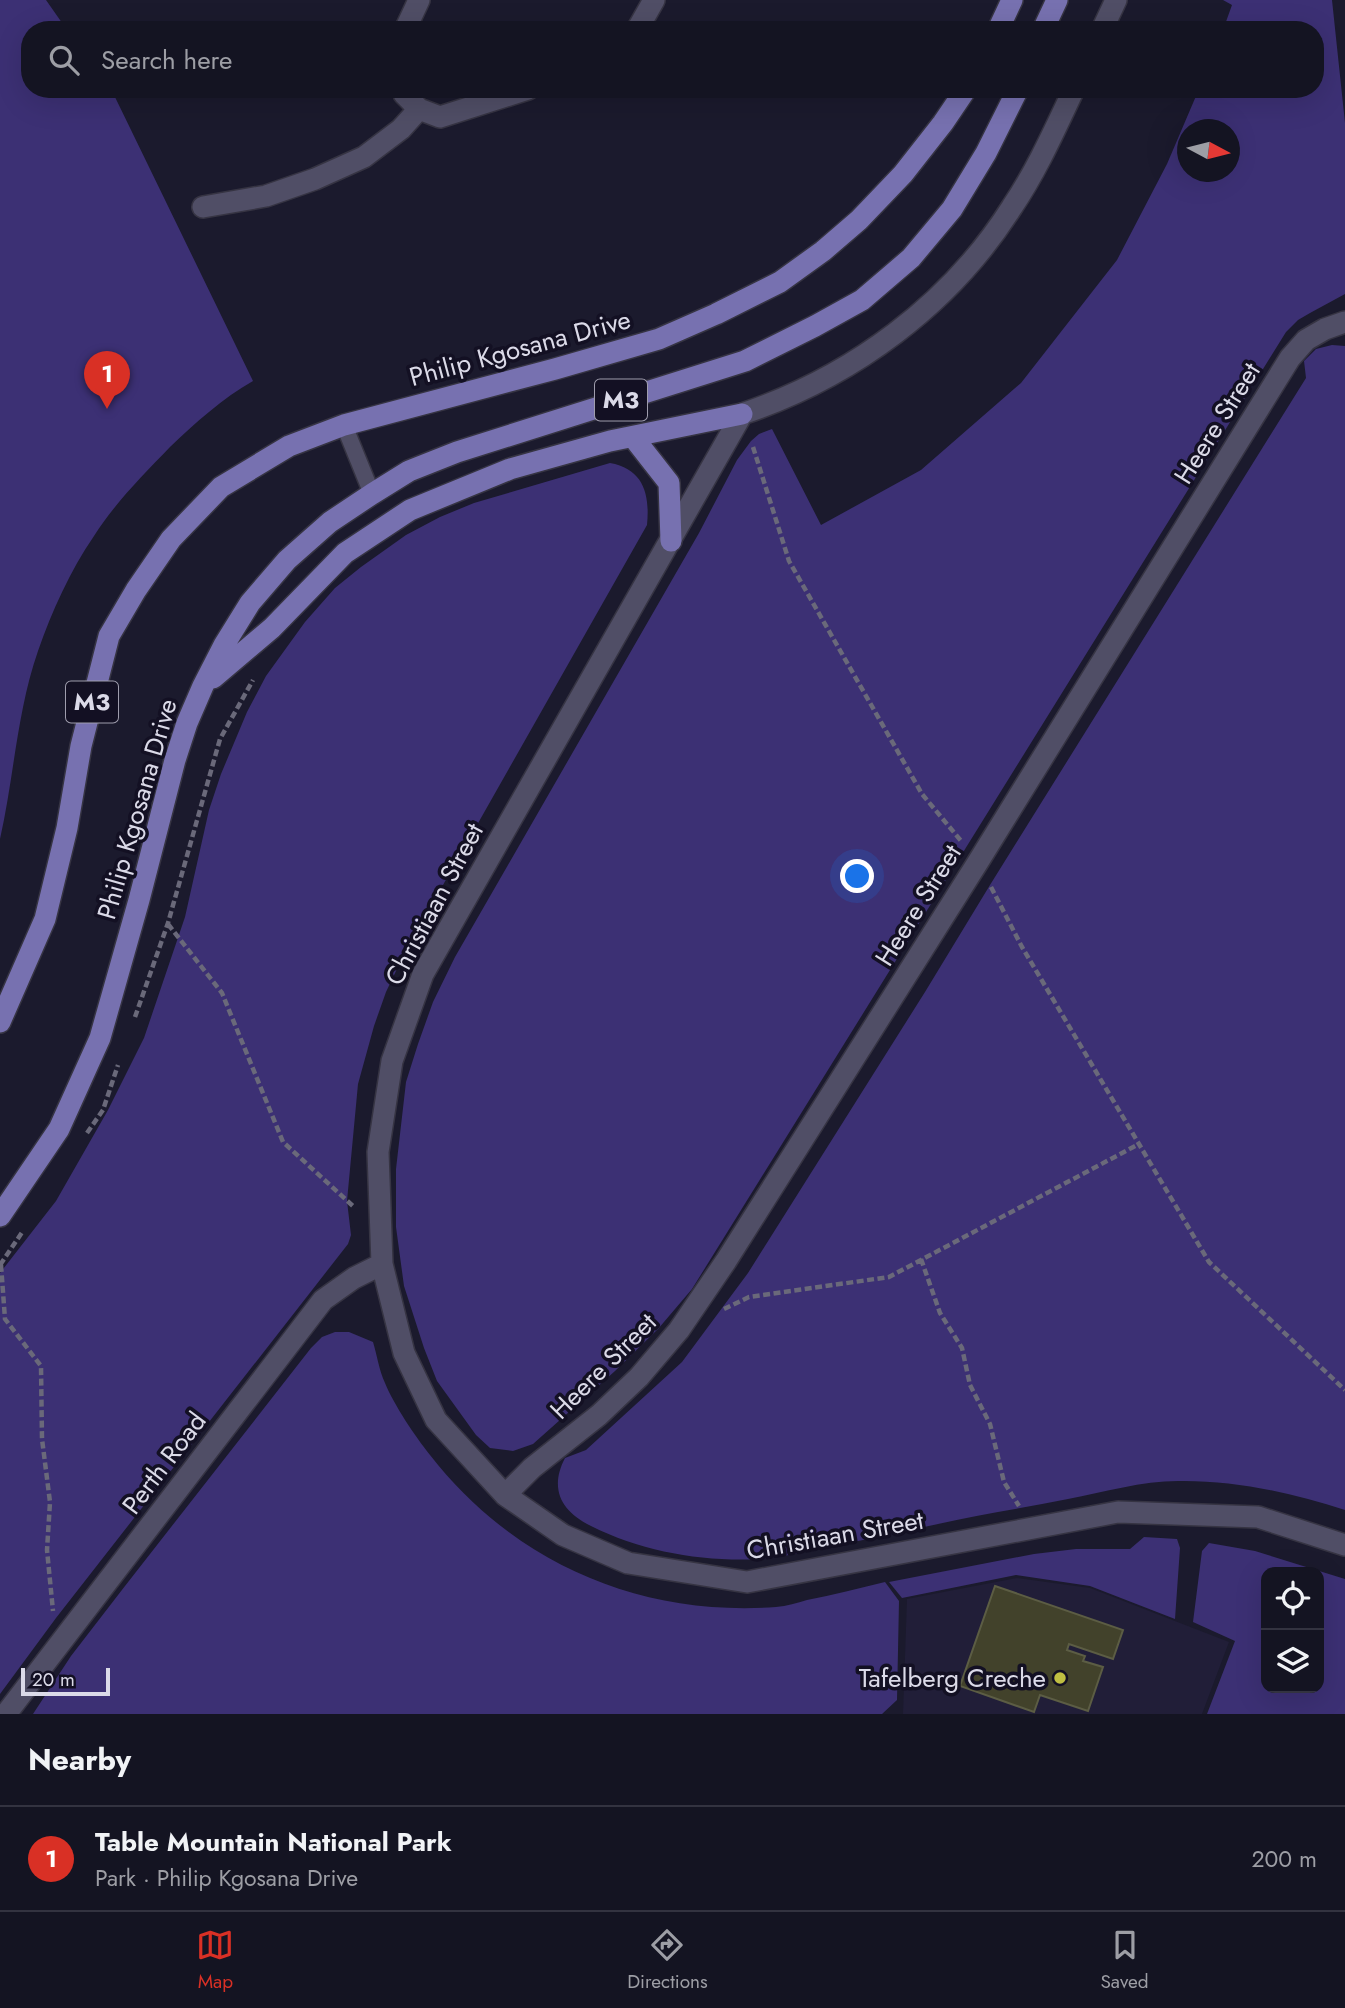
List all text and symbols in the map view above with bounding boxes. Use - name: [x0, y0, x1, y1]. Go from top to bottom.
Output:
- search box: [21, 21, 1324, 98]
- icon: search: [45, 41, 83, 79]
- text: Search here: [101, 41, 233, 79]
- north arrow: [1177, 119, 1240, 182]
- street label: Philip Kgosana Drive: [405, 300, 635, 396]
- pin: 1: [84, 351, 130, 409]
- street label: Heere Street: [1165, 354, 1270, 491]
- road number: M3: [595, 380, 647, 421]
- road number: M3: [66, 682, 118, 722]
- street label: Philip Kgosana Drive: [87, 694, 187, 924]
- street label: Christiaan Street: [375, 815, 493, 992]
- street label: Heere Street: [866, 836, 971, 973]
- your location: [840, 859, 874, 893]
- street label: Heere Street: [541, 1304, 665, 1428]
- street label: Perth Road: [113, 1404, 215, 1522]
- street label: Christiaan Street: [743, 1501, 927, 1569]
- map controls: [1261, 1567, 1324, 1693]
- button: locate: [1261, 1567, 1324, 1630]
- button: layers: [1261, 1630, 1324, 1693]
- place label: Tafelberg Creche: [859, 1659, 1046, 1697]
- scale bar: [21, 1665, 110, 1697]
- text: 20 m: [32, 1666, 75, 1693]
- marker: Tafelberg Creche: [1052, 1670, 1068, 1686]
- text: Nearby: [28, 1738, 131, 1781]
- text: Table Mountain National Park: [95, 1823, 452, 1861]
- text: 1: [45, 1842, 57, 1876]
- text: 200 m: [1251, 1842, 1317, 1876]
- text: Park · Philip Kgosana Drive: [95, 1861, 358, 1895]
- tab: Map: [196, 1926, 234, 1995]
- tab: Directions: [627, 1926, 708, 1995]
- tab: Saved: [1100, 1926, 1149, 1995]

